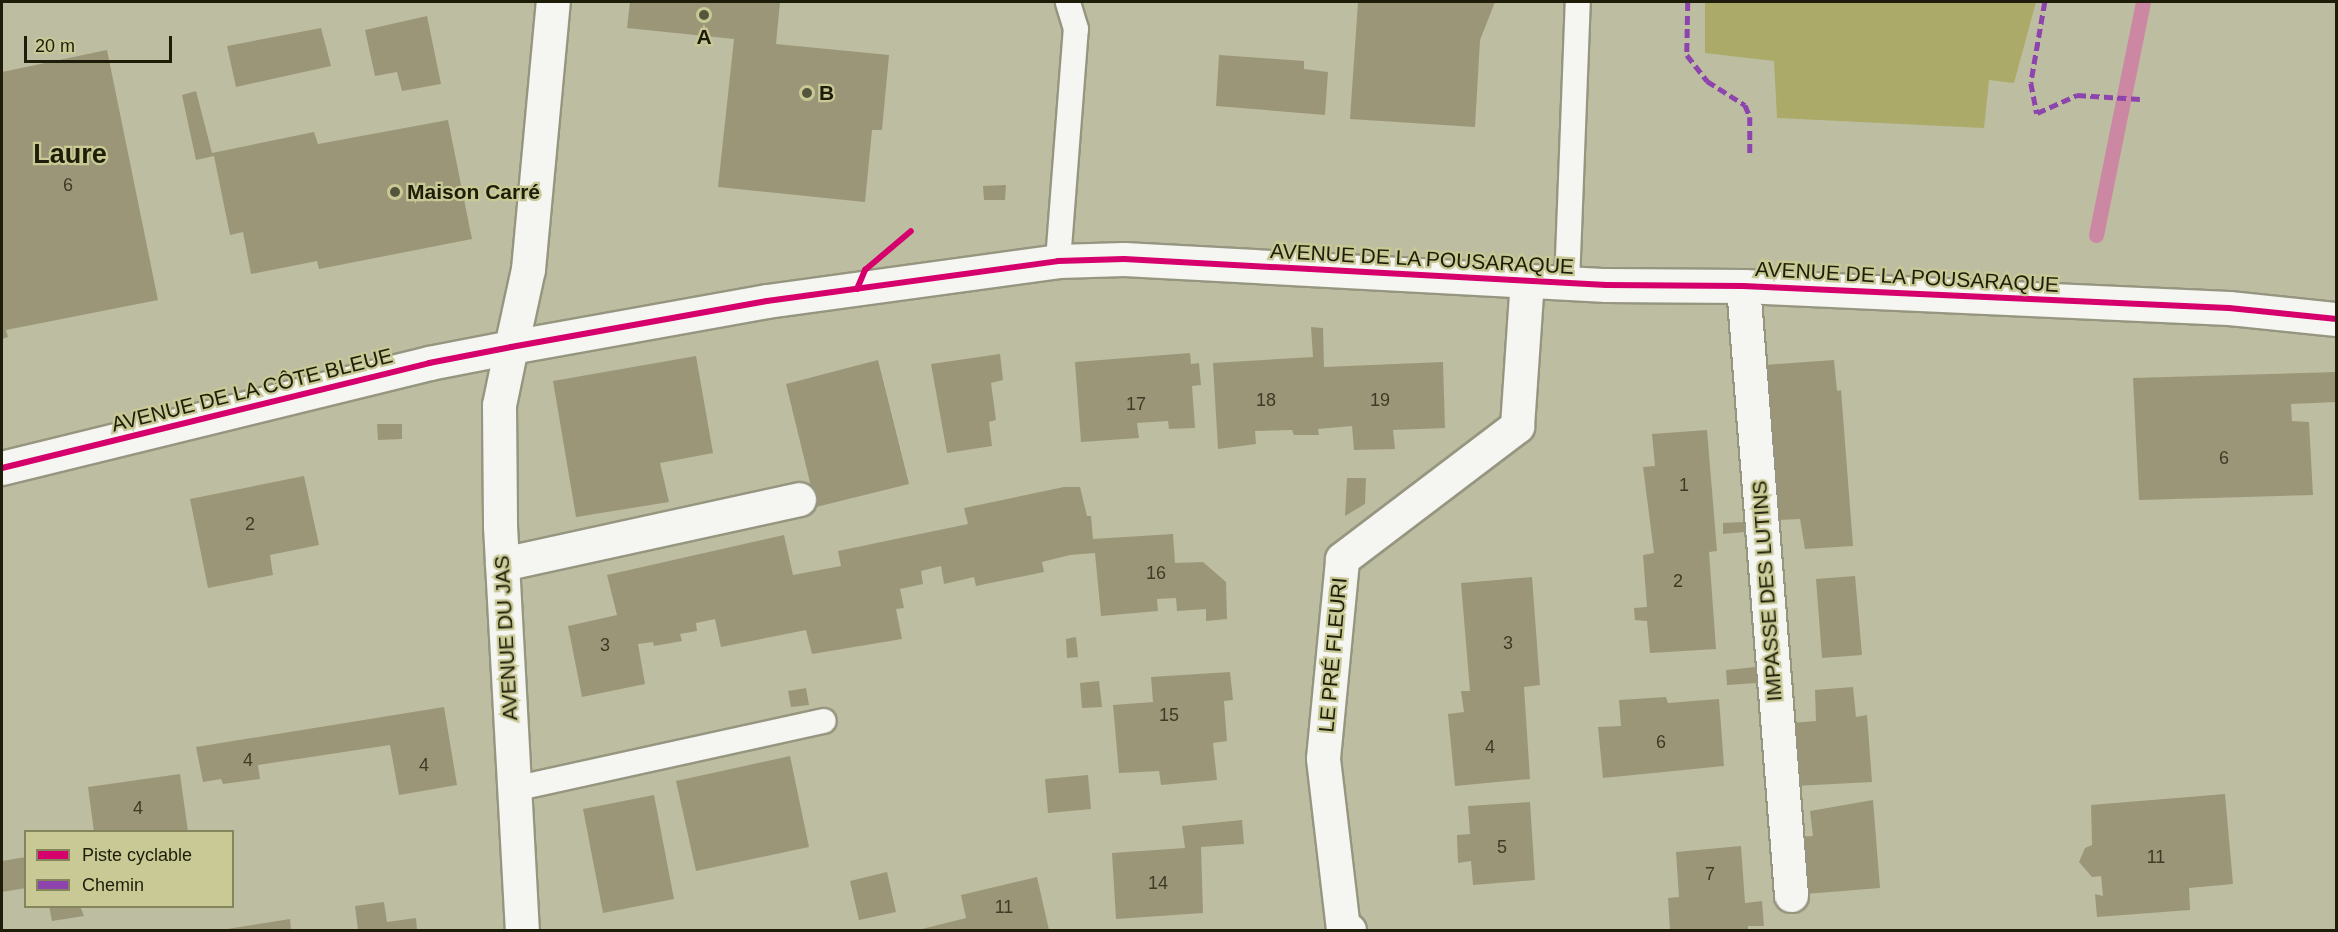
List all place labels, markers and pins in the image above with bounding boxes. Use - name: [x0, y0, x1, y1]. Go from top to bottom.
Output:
- marker: A: [697, 8, 711, 22]
- place label: A: [696, 24, 712, 50]
- place label: B: [819, 80, 834, 106]
- marker: B: [800, 86, 814, 100]
- place label: Maison Carré: [407, 179, 540, 205]
- marker: Maison Carré: [388, 185, 402, 199]

